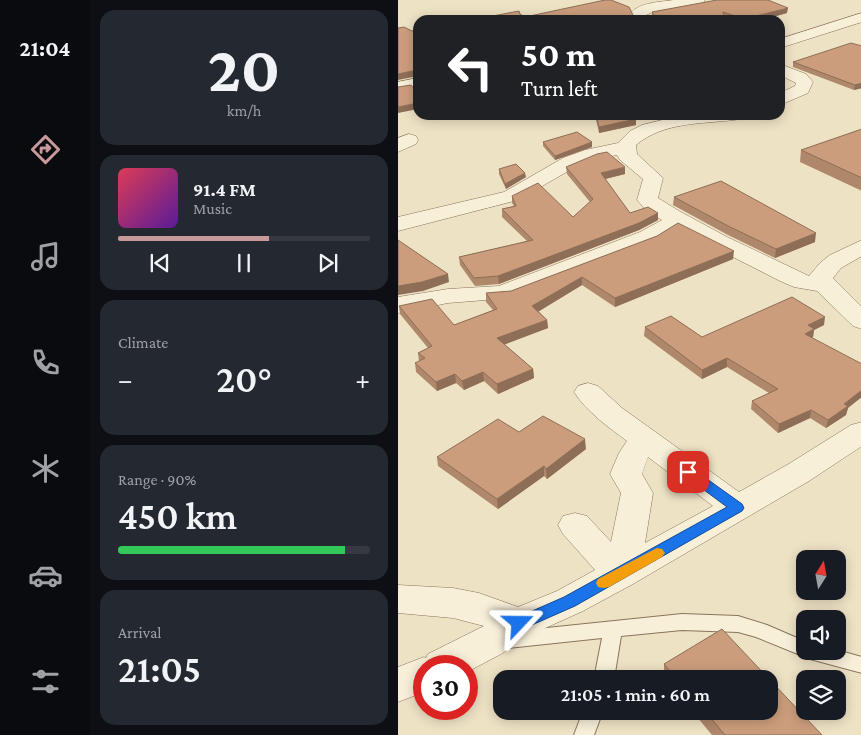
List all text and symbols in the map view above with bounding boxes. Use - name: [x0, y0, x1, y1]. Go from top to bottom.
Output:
- text: 20: [208, 33, 280, 105]
- icon: left: [438, 35, 503, 100]
- text: 50 m: [521, 35, 596, 74]
- text: 21:04: [20, 36, 70, 61]
- text: Turn left: [521, 76, 598, 101]
- text: km/h: [227, 102, 261, 119]
- icon: directions: [28, 132, 63, 167]
- text: 91.4 FM: [193, 179, 256, 200]
- text: Music: [193, 200, 232, 217]
- icon: music: [28, 239, 63, 274]
- icon: previous: [146, 249, 174, 277]
- icon: pause: [230, 249, 258, 277]
- icon: next: [314, 249, 342, 277]
- text: Climate: [118, 334, 168, 351]
- icon: phone: [28, 345, 63, 380]
- text: 20°: [216, 358, 272, 400]
- text: −: [118, 364, 133, 395]
- text: +: [355, 364, 370, 395]
- icon: climate: [28, 451, 63, 486]
- pin: [667, 451, 709, 493]
- icon: arrive: [674, 458, 702, 486]
- text: Range · 90%: [118, 471, 196, 488]
- text: 450 km: [118, 495, 237, 537]
- north arrow: [796, 550, 846, 600]
- map controls: [796, 550, 846, 720]
- icon: car: [28, 558, 63, 593]
- position arrow: [492, 596, 544, 648]
- button: sound: [796, 610, 846, 660]
- text: Arrival: [118, 624, 162, 641]
- text: 21:05: [118, 648, 201, 690]
- speed limit sign: 30: [413, 655, 478, 720]
- icon: filters: [28, 664, 63, 699]
- button: layers: [796, 670, 846, 720]
- text: 21:05 · 1 min · 60 m: [561, 684, 710, 705]

